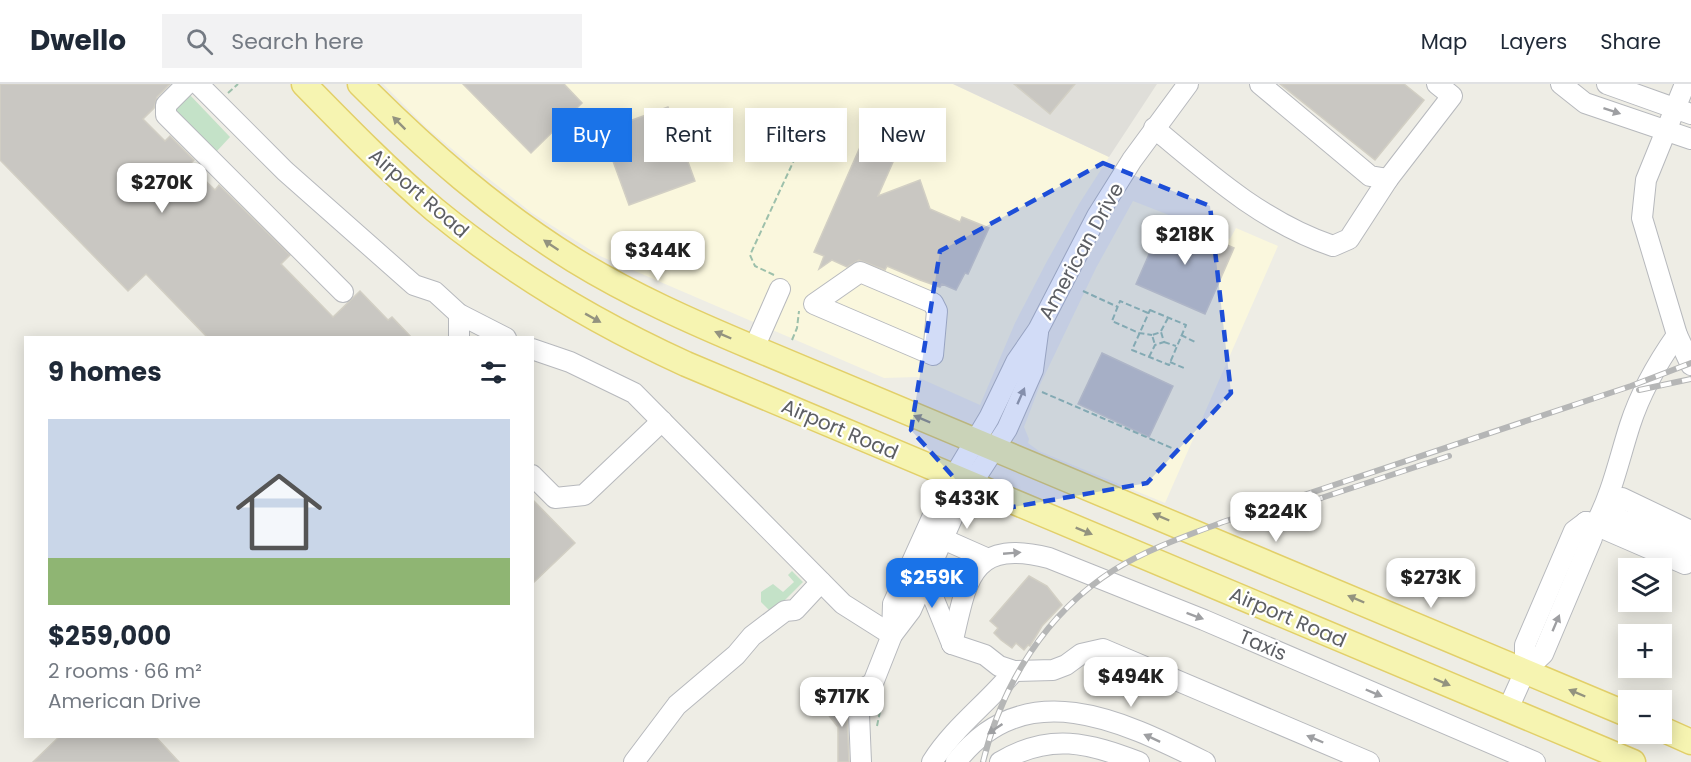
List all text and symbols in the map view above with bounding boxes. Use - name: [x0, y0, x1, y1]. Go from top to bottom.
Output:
- search box: [162, 14, 582, 68]
- text: Dwello: [30, 21, 126, 60]
- icon: search: [183, 25, 216, 58]
- text: Search here: [231, 26, 364, 57]
- text: Map: [1421, 27, 1467, 56]
- text: Layers: [1500, 27, 1567, 56]
- text: Share: [1600, 27, 1661, 56]
- one-way arrow: [1603, 107, 1621, 117]
- chip: Buy: [552, 108, 632, 162]
- chip: Rent: [644, 108, 733, 162]
- chip: Filters: [745, 108, 847, 162]
- chip: New: [859, 108, 946, 162]
- one-way arrow: [392, 116, 406, 130]
- street label: Airport Road: [363, 142, 475, 244]
- pin: $270K: [120, 163, 204, 214]
- text: $270K: [131, 168, 193, 196]
- street label: American Drive: [1032, 177, 1130, 325]
- pin: $218K: [1143, 215, 1227, 266]
- text: $218K: [1156, 220, 1215, 248]
- pin: $344K: [616, 231, 700, 282]
- text: $344K: [625, 236, 691, 264]
- one-way arrow: [542, 239, 559, 250]
- one-way arrow: [585, 313, 602, 323]
- one-way arrow: [714, 330, 732, 340]
- text: 9 homes: [48, 354, 162, 390]
- icon: filters: [477, 356, 510, 389]
- one-way arrow: [1017, 388, 1026, 405]
- street label: Airport Road: [777, 392, 903, 466]
- one-way arrow: [913, 414, 931, 424]
- icon: home: [225, 458, 333, 566]
- pin: $433K: [925, 479, 1009, 530]
- text: $433K: [935, 484, 999, 512]
- pin: $224K: [1234, 492, 1318, 543]
- text: $224K: [1244, 497, 1308, 525]
- one-way arrow: [1151, 512, 1169, 522]
- one-way arrow: [1075, 526, 1093, 536]
- one-way arrow: [1003, 548, 1022, 557]
- pin: $259K: [890, 558, 974, 609]
- pin: $273K: [1389, 558, 1473, 609]
- map controls: [1618, 558, 1672, 744]
- button: layers: [1618, 558, 1672, 612]
- text: $259K: [900, 563, 964, 591]
- text: $273K: [1400, 563, 1462, 591]
- street label: Airport Road: [1225, 580, 1351, 654]
- one-way arrow: [1347, 595, 1364, 604]
- one-way arrow: [1186, 612, 1204, 622]
- one-way arrow: [1551, 613, 1561, 631]
- text: $259,000: [48, 618, 171, 654]
- street label: Taxis: [1235, 622, 1291, 668]
- button: +: [1618, 624, 1672, 678]
- text: 2 rooms · 66 m²: [48, 657, 202, 685]
- pin: $494K: [1089, 657, 1173, 708]
- text: $494K: [1098, 662, 1164, 690]
- pin: $717K: [800, 677, 884, 728]
- one-way arrow: [1434, 677, 1452, 687]
- text: $717K: [814, 682, 870, 710]
- text: American Drive: [48, 687, 201, 715]
- one-way arrow: [1366, 688, 1384, 698]
- one-way arrow: [1568, 688, 1586, 698]
- button: −: [1618, 690, 1672, 744]
- one-way arrow: [987, 723, 1003, 734]
- one-way arrow: [1143, 733, 1160, 742]
- one-way arrow: [1306, 734, 1324, 743]

